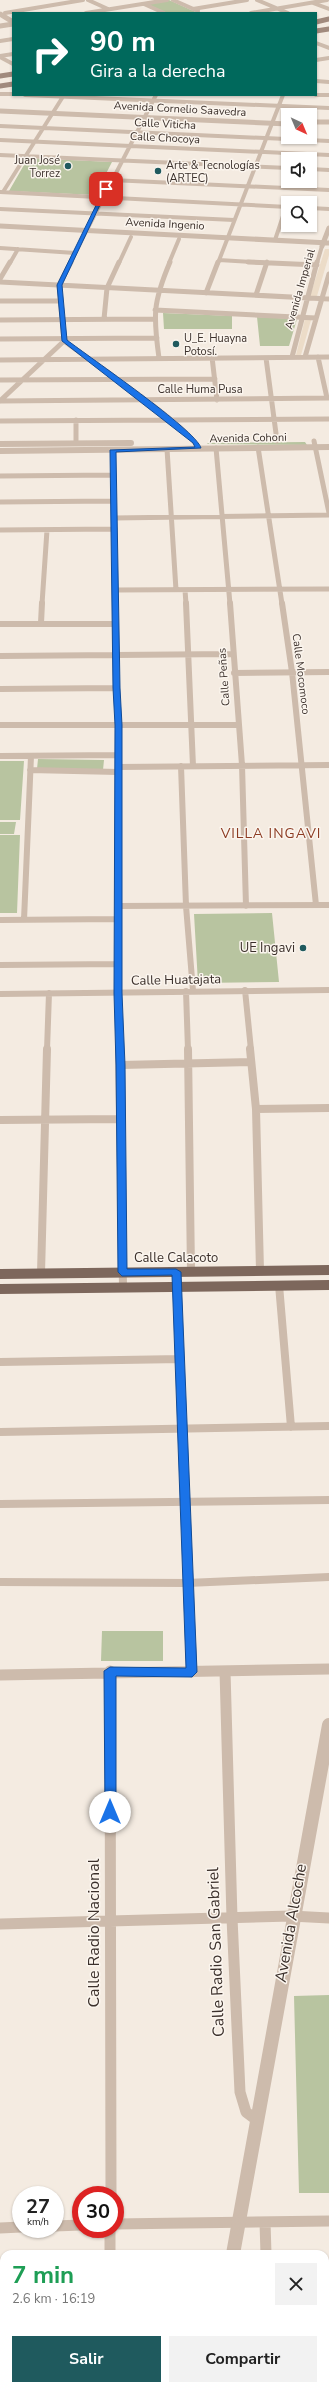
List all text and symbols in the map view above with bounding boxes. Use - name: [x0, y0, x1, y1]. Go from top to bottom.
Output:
- text: 90 m: [90, 23, 156, 61]
- icon: right: [24, 28, 76, 80]
- text: Gira a la derecha: [90, 59, 226, 83]
- street label: Avenida Cornelio Saavedra: [113, 98, 247, 120]
- north arrow: [281, 108, 317, 144]
- map controls: [281, 108, 317, 232]
- street label: Calle Viticha: [134, 115, 196, 133]
- street label: Calle Chocoya: [129, 129, 201, 147]
- button: sound: [281, 152, 317, 188]
- place label: Juan José Torrez: [14, 153, 60, 181]
- place label: Arte & Tecnologías (ARTEC): [166, 158, 260, 186]
- marker: Juan José Torrez: [63, 161, 73, 171]
- marker: Arte & Tecnologías (ARTEC): [153, 166, 163, 176]
- pin: [89, 172, 123, 206]
- icon: arrive: [95, 178, 117, 200]
- button: search: [281, 196, 317, 232]
- street label: Avenida Ingenio: [125, 214, 205, 234]
- street label: Avenida Imperial: [281, 246, 319, 331]
- place label: U_E. Huayna Potosí.: [184, 331, 247, 359]
- marker: U_E. Huayna Potosí.: [171, 339, 181, 349]
- street label: Calle Huma Pusa: [158, 382, 243, 397]
- street label: Avenida Cohoni: [209, 430, 287, 446]
- street label: Calle Mocomoco: [289, 633, 313, 715]
- street label: Calle Peñas: [214, 647, 234, 707]
- district label: VILLA INGAVI: [220, 824, 321, 843]
- place label: UE Ingavi: [240, 939, 295, 957]
- marker: UE Ingavi: [298, 943, 308, 953]
- street label: Calle Huatajata: [131, 970, 221, 990]
- street label: Calle Calacoto: [134, 1249, 218, 1267]
- position arrow: [89, 1791, 131, 1833]
- street label: Calle Radio Nacional: [83, 1858, 105, 2007]
- street label: Avenida Alcoche: [270, 1862, 312, 1984]
- street label: Calle Radio San Gabriel: [202, 1866, 230, 2037]
- speed limit sign: 30: [72, 2186, 124, 2238]
- text: 27: [26, 2193, 50, 2220]
- text: km/h: [27, 2215, 49, 2229]
- text: 7 min: [12, 2259, 74, 2291]
- button: close: [275, 2263, 317, 2305]
- text: 2.6 km · 16:19: [12, 2290, 95, 2308]
- button: Salir: [12, 2336, 161, 2382]
- button: Compartir: [169, 2336, 317, 2382]

